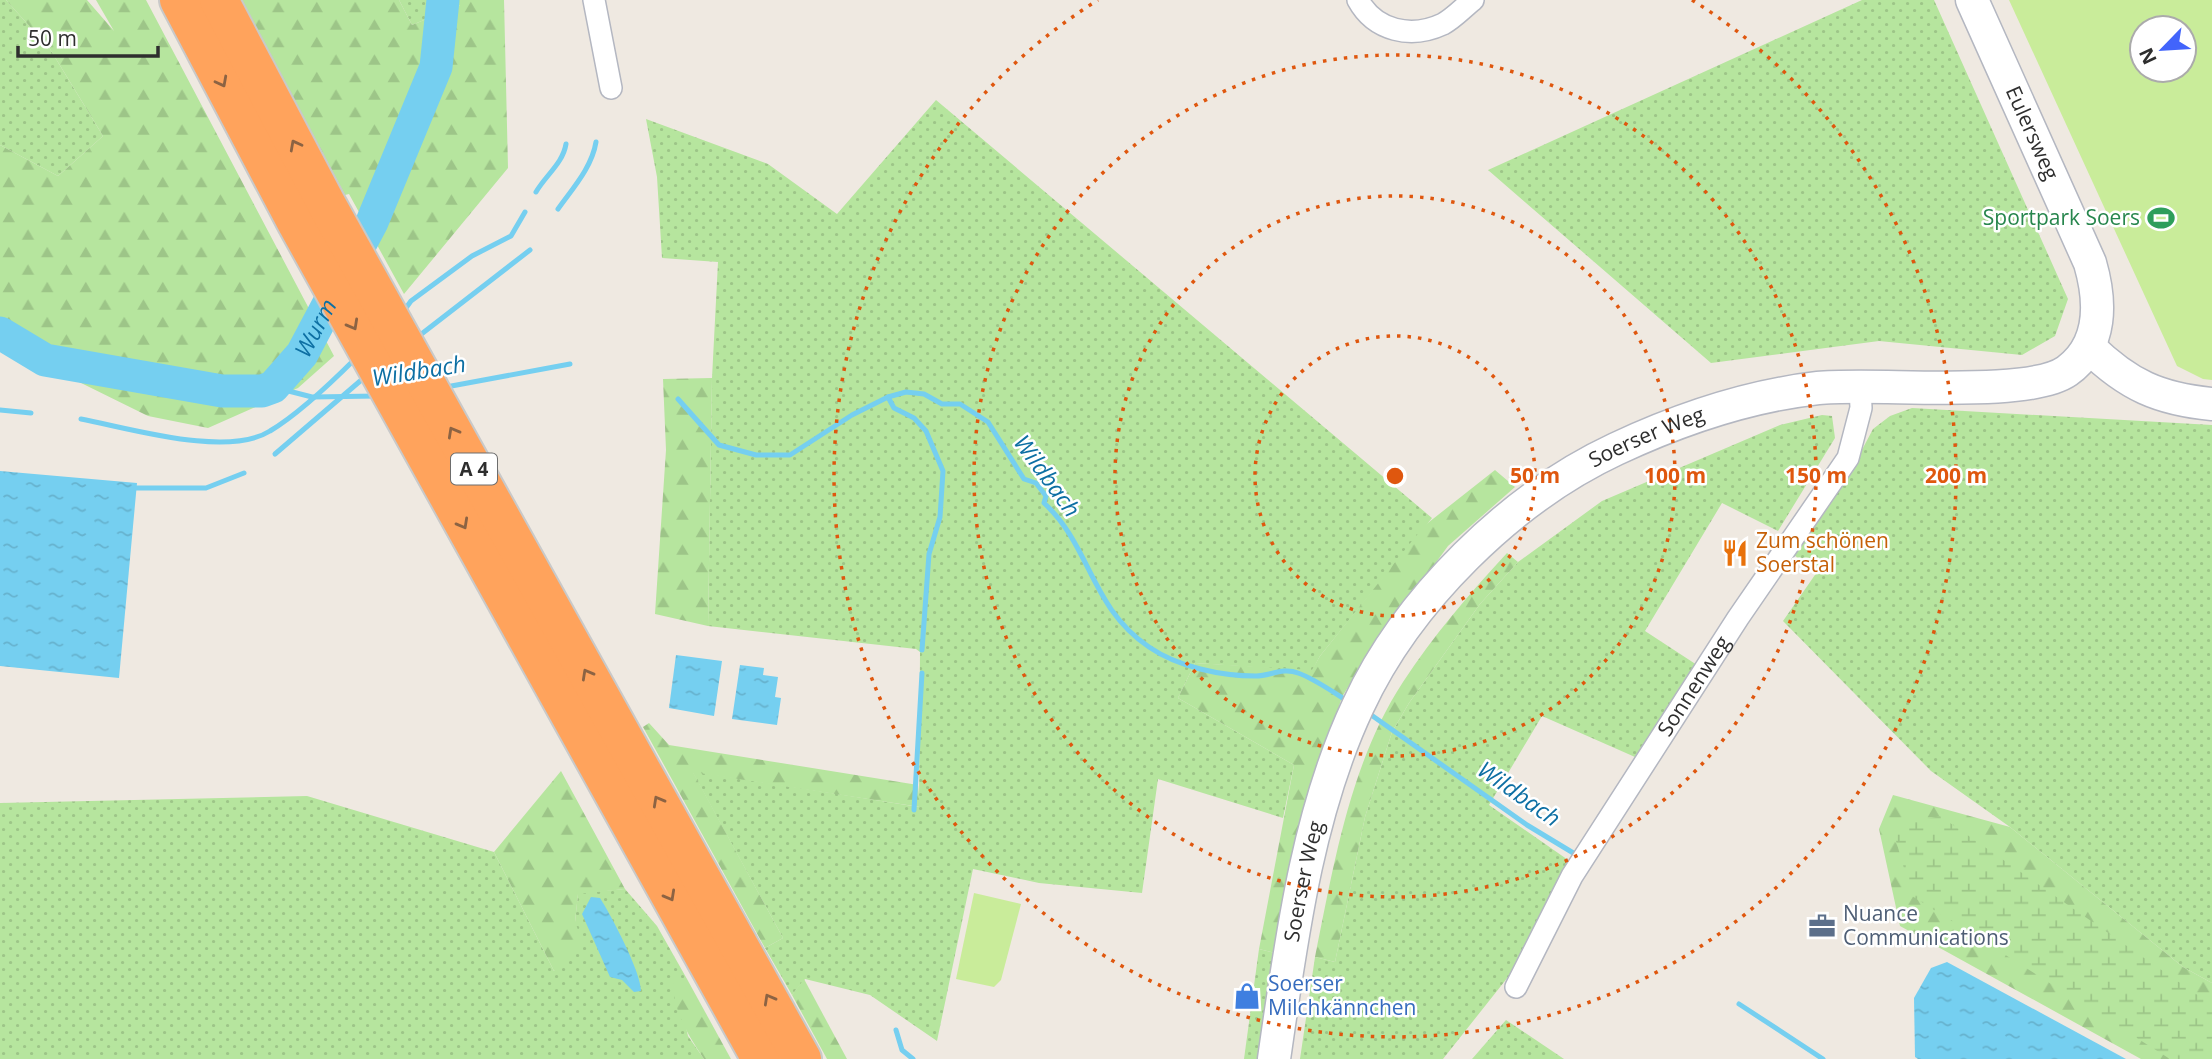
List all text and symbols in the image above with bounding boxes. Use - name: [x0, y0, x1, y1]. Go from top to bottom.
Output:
- scale bar: [18, 14, 158, 58]
- north arrow: [2128, 14, 2198, 84]
- text: 50 m: [28, 24, 77, 52]
- text: N: [2133, 44, 2163, 69]
- one-way arrow: [214, 75, 227, 87]
- street label: Eulersweg: [2000, 81, 2066, 184]
- one-way arrow: [290, 140, 304, 152]
- place label: Sportpark Soers: [1983, 203, 2140, 231]
- sports icon: Sportpark Soers: [2146, 203, 2176, 233]
- water label: Wurm: [286, 293, 343, 363]
- one-way arrow: [345, 318, 358, 330]
- water label: Wildbach: [370, 347, 468, 393]
- street label: Soerser Weg: [1583, 400, 1708, 473]
- one-way arrow: [448, 427, 461, 439]
- water label: Wildbach: [1007, 428, 1089, 523]
- road number: A 4: [451, 454, 497, 484]
- text: 50 m: [1510, 461, 1560, 489]
- text: 100 m: [1644, 461, 1706, 489]
- text: 150 m: [1785, 461, 1847, 489]
- text: 200 m: [1925, 461, 1987, 489]
- centre of rings: [1383, 464, 1407, 488]
- one-way arrow: [455, 517, 468, 529]
- place label: Zum schönen Soerstal: [1756, 526, 1889, 578]
- restaurant icon: Zum schönen Soerstal: [1720, 538, 1750, 568]
- street label: Sonnenweg: [1651, 630, 1736, 741]
- one-way arrow: [582, 668, 595, 681]
- water label: Wildbach: [1472, 753, 1567, 833]
- one-way arrow: [653, 795, 666, 808]
- street label: Soerser Weg: [1277, 818, 1329, 944]
- one-way arrow: [662, 889, 675, 902]
- place label: Nuance Communications: [1843, 899, 2009, 951]
- office icon: Nuance Communications: [1807, 911, 1837, 941]
- place label: Soerser Milchkännchen: [1268, 969, 1417, 1021]
- shop icon: Soerser Milchkännchen: [1232, 981, 1262, 1011]
- one-way arrow: [764, 994, 777, 1007]

